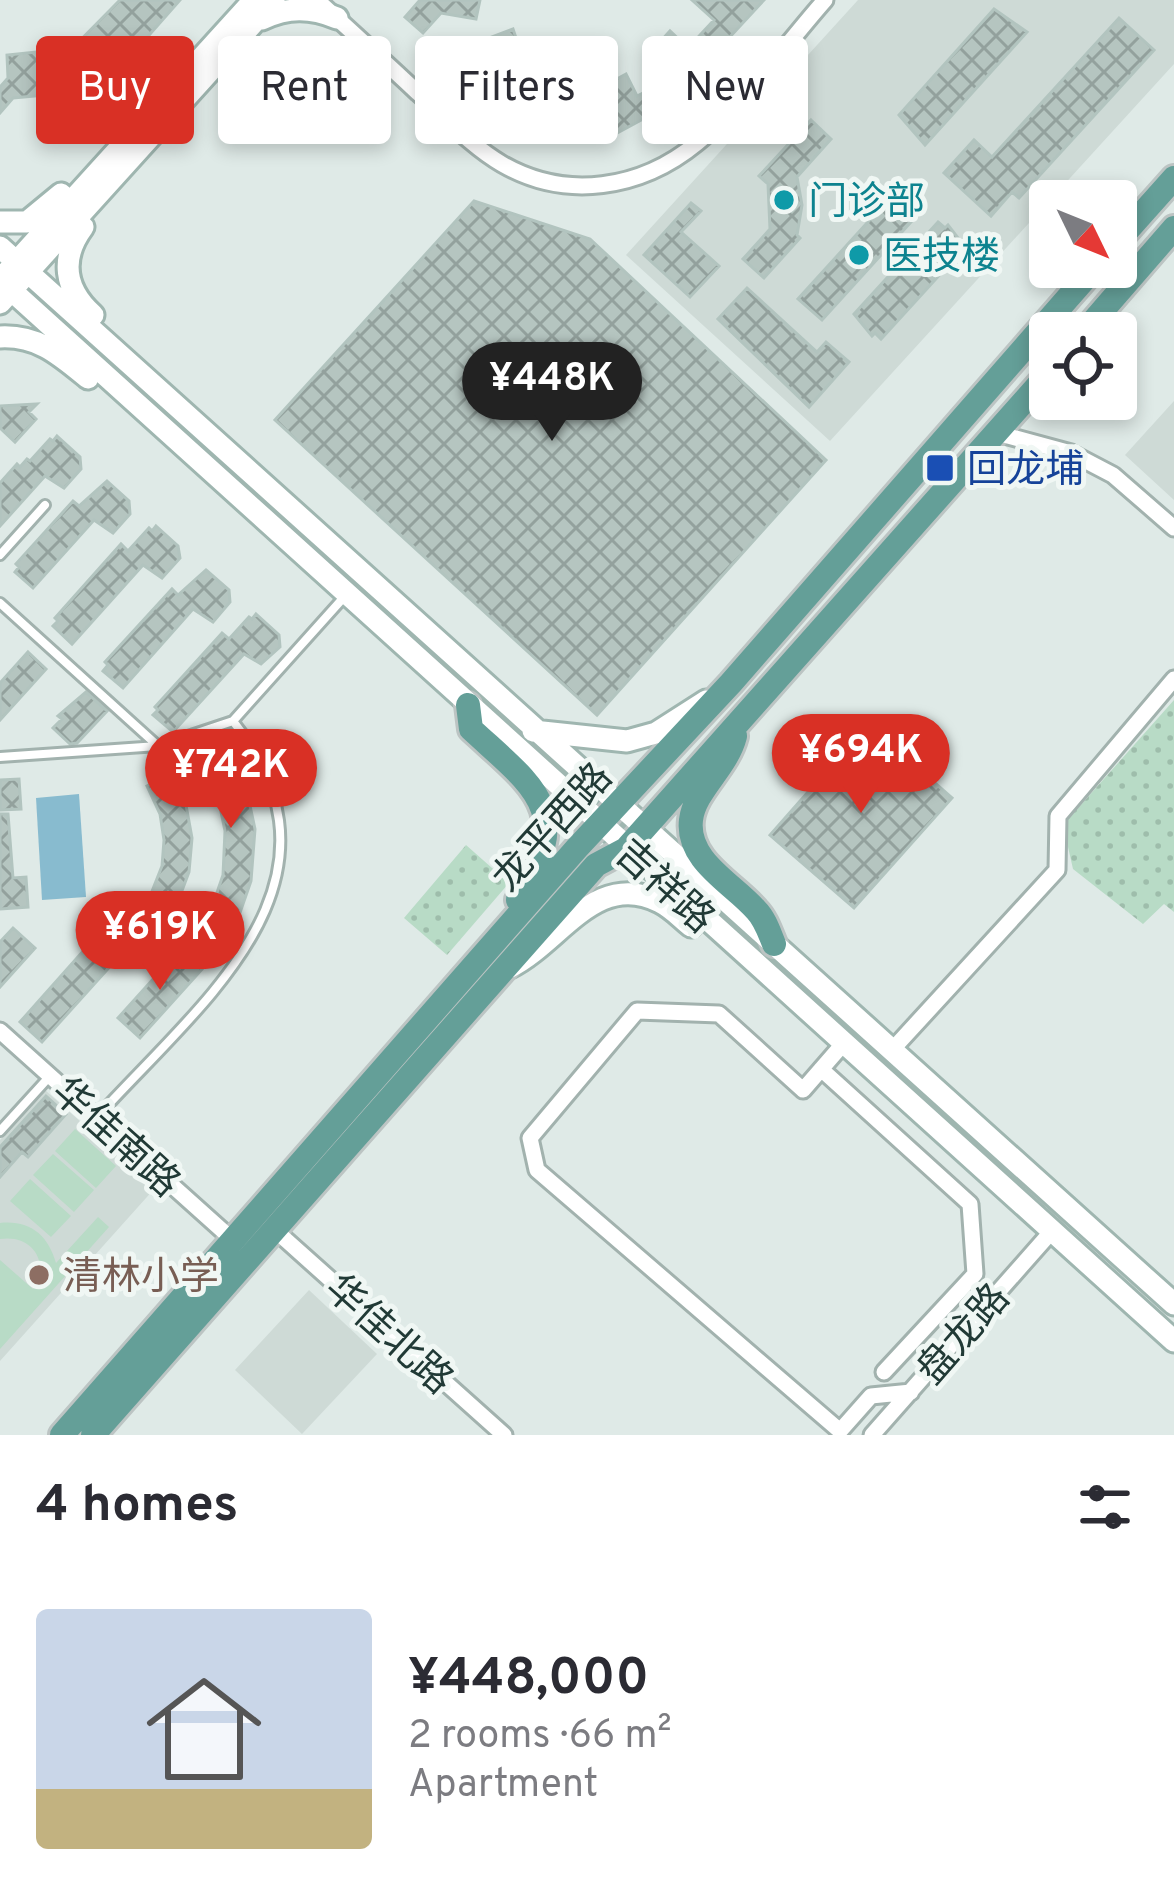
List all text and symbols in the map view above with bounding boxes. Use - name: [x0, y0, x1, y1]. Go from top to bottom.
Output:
- chip: Buy: [36, 36, 194, 144]
- chip: Rent: [218, 36, 391, 144]
- chip: Filters: [415, 36, 618, 144]
- chip: New: [642, 36, 808, 144]
- place label: 门诊部: [808, 180, 925, 229]
- north arrow: [1029, 180, 1137, 288]
- map controls: [1029, 180, 1137, 420]
- marker: 门诊部: [771, 187, 797, 213]
- place label: 医技楼: [883, 235, 1000, 284]
- marker: 医技楼: [846, 242, 872, 268]
- button: locate: [1029, 312, 1137, 420]
- pin: ¥448K: [468, 342, 636, 444]
- text: ¥448K: [489, 356, 615, 405]
- place label: 回龙埔: [967, 448, 1084, 497]
- marker: 回龙埔: [924, 452, 956, 484]
- pin: ¥694K: [777, 714, 945, 816]
- text: ¥694K: [799, 728, 923, 777]
- pin: ¥742K: [147, 729, 315, 831]
- text: ¥742K: [172, 743, 290, 792]
- street label: 龙平西路: [484, 755, 625, 903]
- street label: 吉祥路: [603, 831, 723, 946]
- pin: ¥619K: [76, 891, 244, 993]
- text: ¥619K: [103, 905, 217, 954]
- street label: 华佳南路: [40, 1069, 188, 1210]
- place label: 清林小学: [63, 1255, 219, 1304]
- marker: 清林小学: [26, 1262, 52, 1288]
- street label: 华佳北路: [313, 1266, 461, 1407]
- street label: 盘龙路: [909, 1276, 1022, 1396]
- icon: filters: [1072, 1474, 1138, 1540]
- text: 4 homes: [36, 1475, 238, 1540]
- text: ¥448,000: [408, 1648, 649, 1713]
- icon: home: [132, 1657, 276, 1801]
- text: 2 rooms · 66 m²: [408, 1713, 672, 1762]
- text: Apartment: [408, 1762, 598, 1811]

